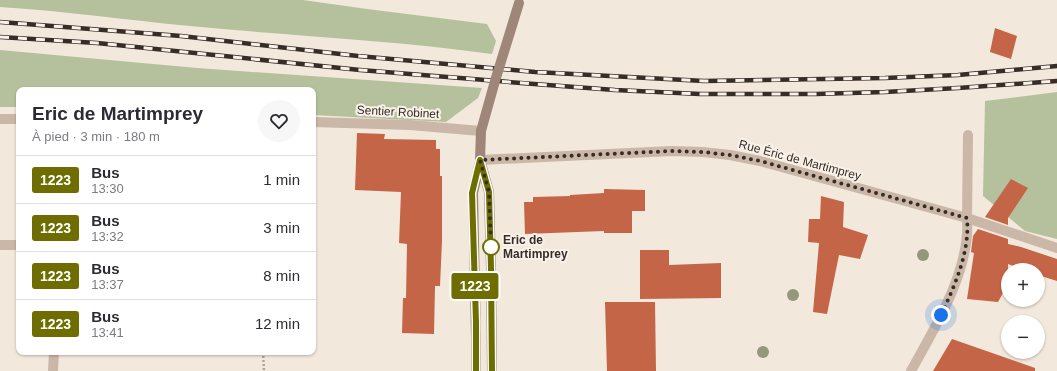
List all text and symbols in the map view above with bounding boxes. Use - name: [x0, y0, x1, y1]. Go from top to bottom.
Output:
- button: heart: [258, 100, 300, 142]
- text: Eric de Martimprey: [32, 103, 203, 124]
- street label: Sentier Robinet: [356, 103, 440, 121]
- text: À pied · 3 min · 180 m: [32, 129, 160, 144]
- street label: Rue Éric de Martimprey: [737, 136, 863, 183]
- text: Bus: [91, 164, 120, 181]
- text: 1 min: [263, 171, 300, 188]
- text: 1223: [40, 172, 71, 188]
- text: 13:30: [91, 181, 124, 196]
- text: Bus: [91, 212, 120, 229]
- text: 3 min: [263, 219, 300, 236]
- text: 1223: [40, 220, 71, 236]
- text: 13:32: [91, 229, 124, 244]
- place label: Eric de Martimprey: [503, 233, 568, 261]
- marker: Eric de Martimprey: [482, 238, 500, 256]
- text: Bus: [91, 260, 120, 277]
- map controls: [1001, 263, 1045, 359]
- button: +: [1001, 263, 1045, 307]
- text: 8 min: [263, 267, 300, 284]
- text: 1223: [40, 268, 71, 284]
- line badge: 1223: [447, 273, 503, 299]
- text: 13:37: [91, 277, 124, 292]
- text: 1223: [459, 278, 491, 294]
- your location: [931, 305, 951, 325]
- text: Bus: [91, 308, 120, 325]
- text: 12 min: [255, 315, 300, 332]
- button: −: [1001, 315, 1045, 359]
- text: 1223: [40, 316, 71, 332]
- text: 13:41: [91, 325, 124, 340]

